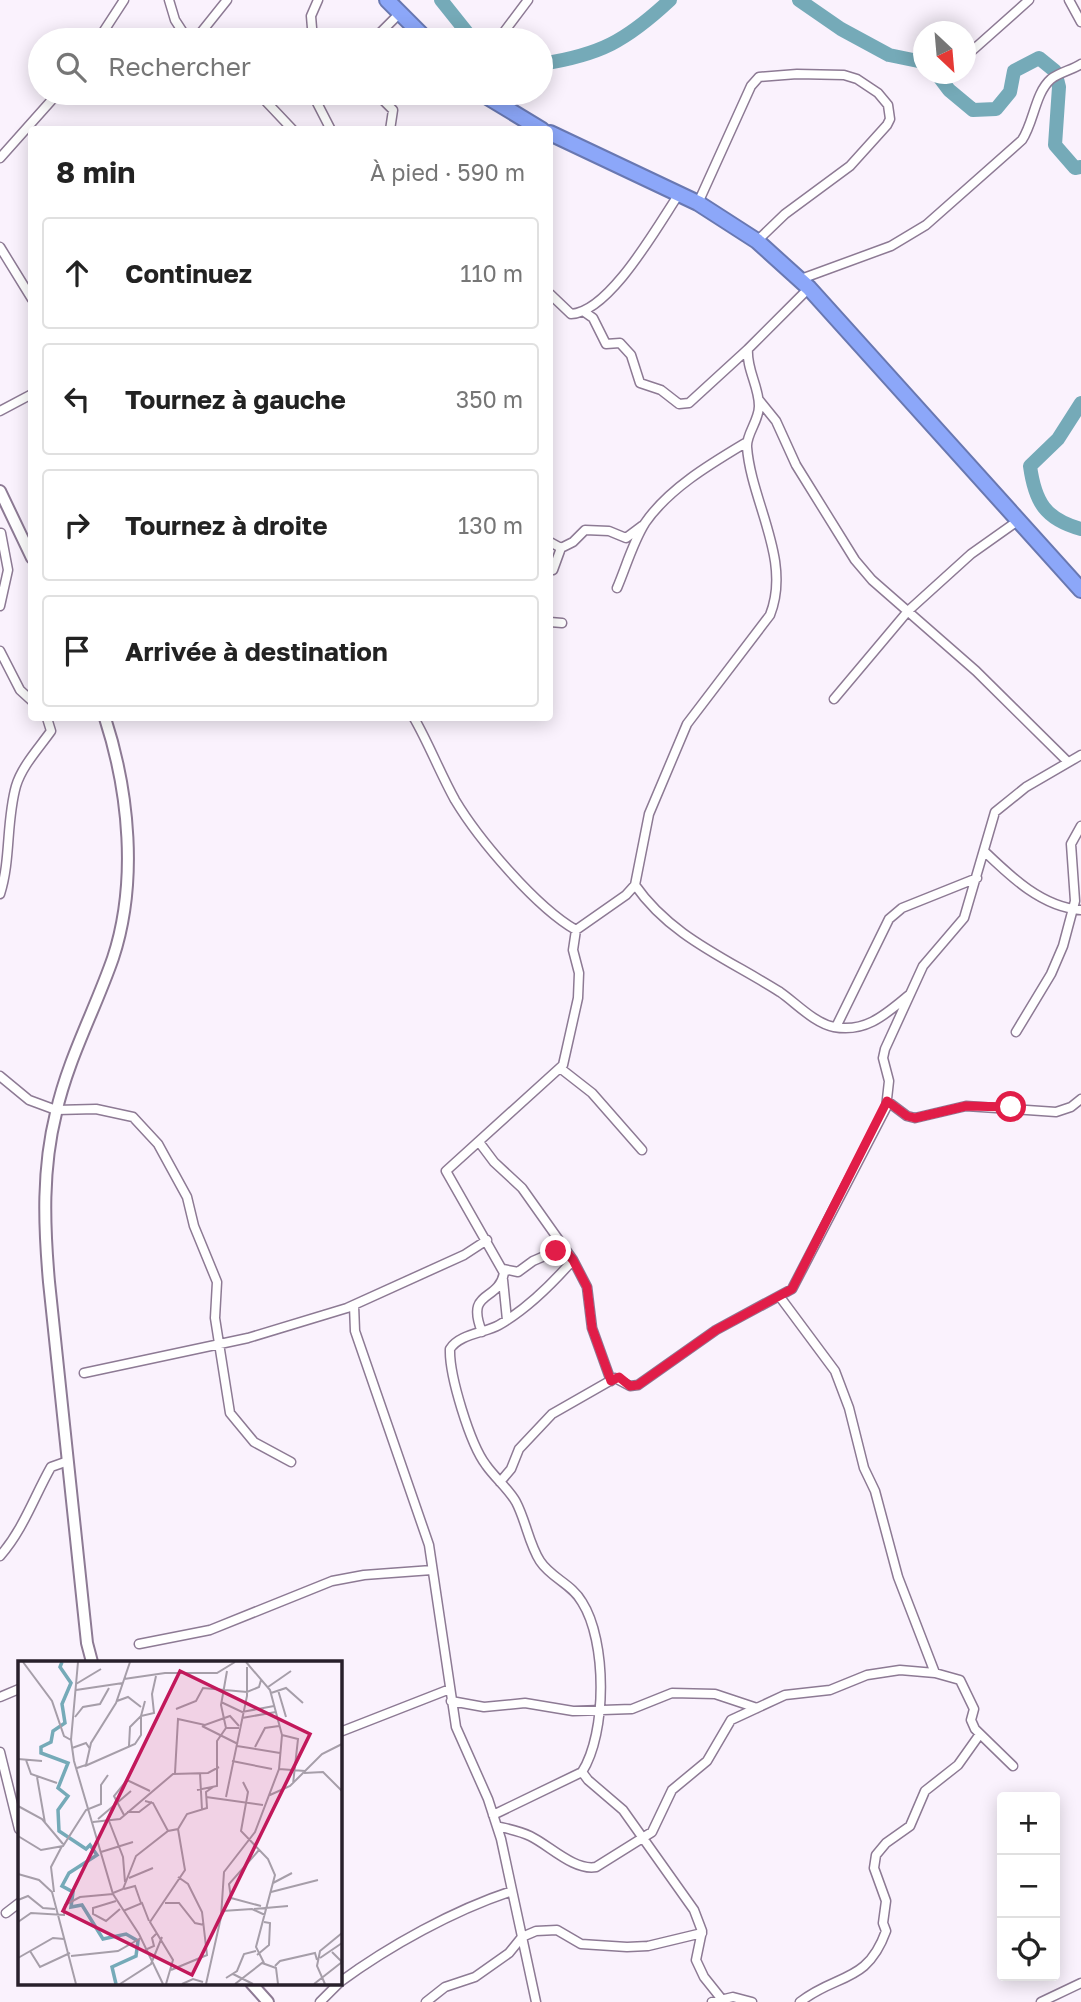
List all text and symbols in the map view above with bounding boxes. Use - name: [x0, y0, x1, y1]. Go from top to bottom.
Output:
- north arrow: [913, 21, 976, 84]
- search box: [28, 28, 553, 105]
- icon: search: [52, 48, 90, 86]
- text: Rechercher: [108, 51, 251, 82]
- text: 8 min: [56, 154, 135, 190]
- text: À pied · 590 m: [370, 158, 525, 186]
- icon: ahead: [58, 254, 96, 292]
- text: Continuez: [125, 258, 252, 289]
- text: 110 m: [460, 259, 523, 287]
- icon: left: [58, 380, 96, 418]
- text: Tournez à gauche: [125, 384, 346, 415]
- text: 350 m: [456, 385, 523, 413]
- icon: right: [58, 506, 96, 544]
- text: Tournez à droite: [125, 510, 328, 541]
- text: 130 m: [458, 511, 523, 539]
- icon: arrive: [58, 632, 96, 670]
- text: Arrivée à destination: [125, 636, 388, 667]
- route start: [995, 1091, 1026, 1122]
- route end: [540, 1235, 571, 1266]
- inset map: [18, 1661, 341, 1984]
- map controls: [997, 1792, 1060, 1981]
- button: +: [997, 1792, 1060, 1855]
- button: −: [997, 1855, 1060, 1918]
- button: locate: [997, 1918, 1060, 1981]

